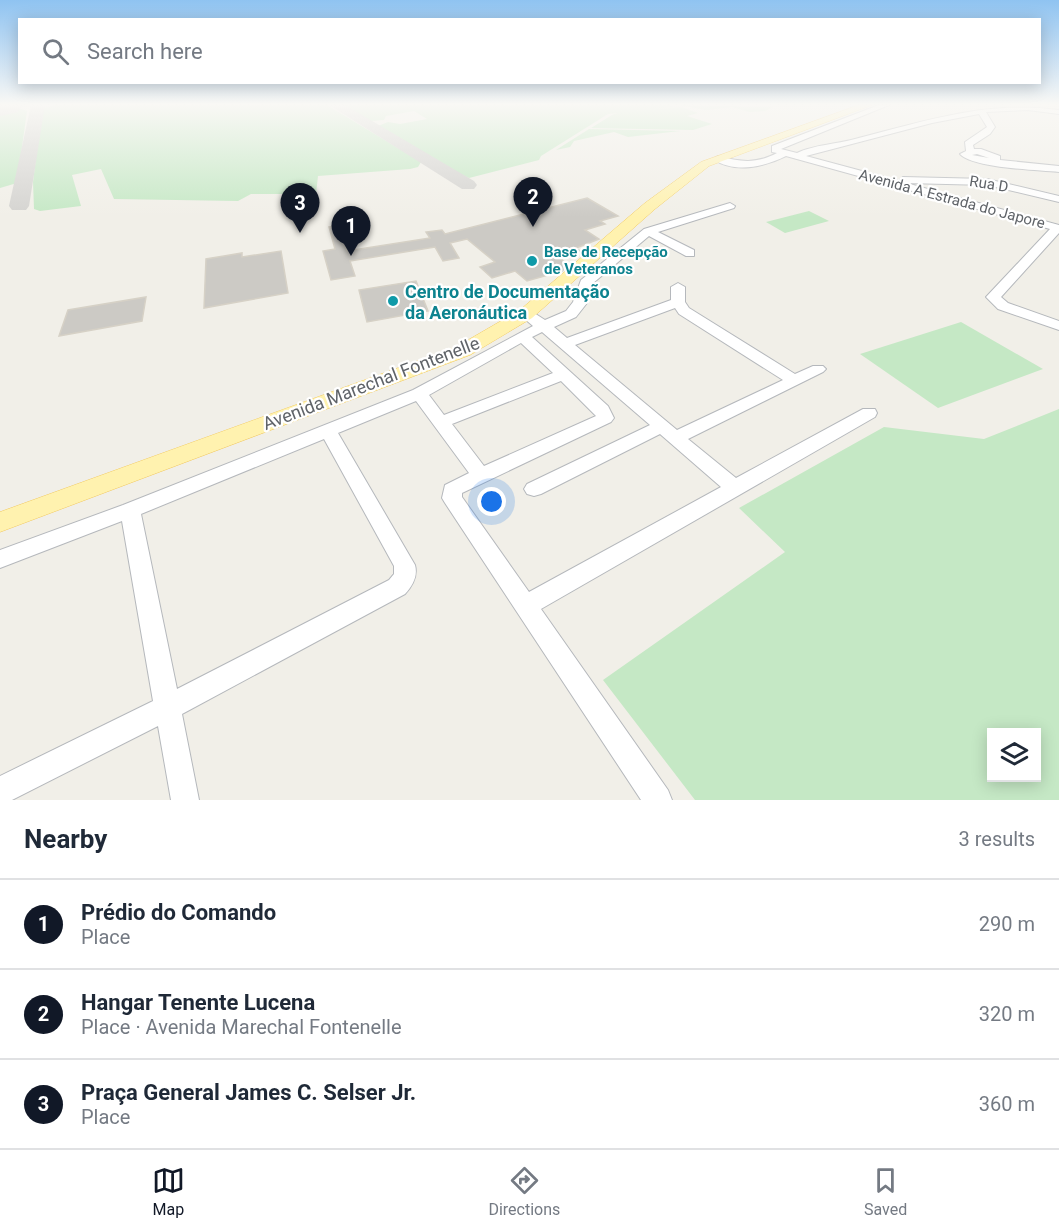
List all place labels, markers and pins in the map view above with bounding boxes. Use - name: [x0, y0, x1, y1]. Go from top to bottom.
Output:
- pin: 2: [514, 178, 552, 227]
- pin: 3: [280, 184, 320, 233]
- pin: 1: [332, 206, 370, 256]
- place label: Base de Recepção de Veteranos: [544, 243, 668, 278]
- marker: Base de Recepção de Veteranos: [525, 254, 539, 268]
- place label: Centro de Documentação da Aeronáutica: [405, 281, 610, 323]
- marker: Centro de Documentação da Aeronáutica: [386, 294, 400, 308]

